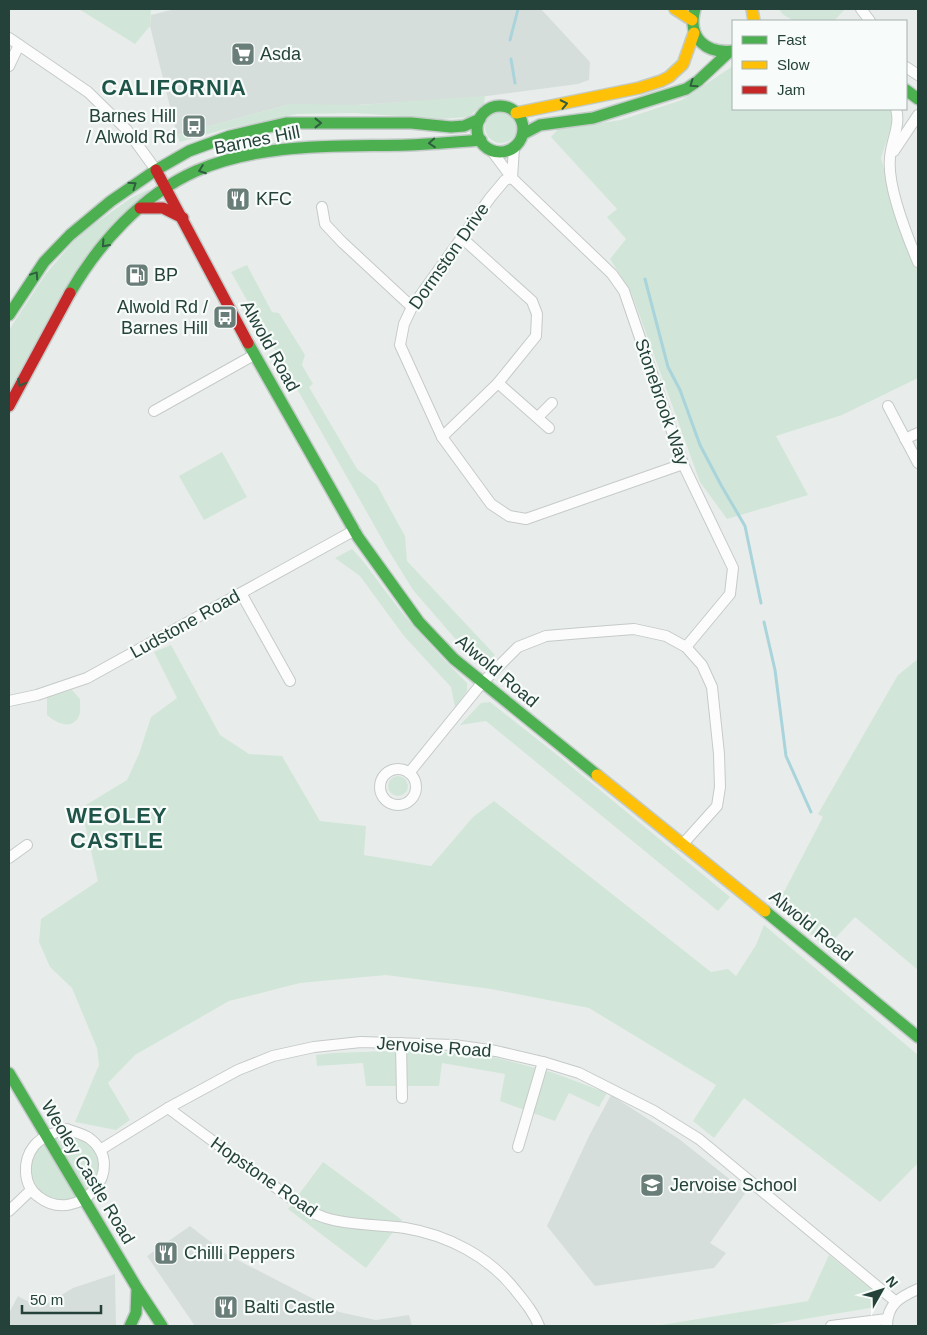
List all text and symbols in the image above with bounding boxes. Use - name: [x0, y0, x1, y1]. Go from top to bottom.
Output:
- legend: [732, 20, 907, 110]
- text: Fast: [777, 31, 807, 48]
- supermarket icon: Asda: [230, 41, 256, 67]
- place label: Asda: [260, 44, 302, 64]
- text: Slow: [777, 56, 810, 73]
- district label: CALIFORNIA: [101, 75, 247, 100]
- one-way arrow: [689, 78, 698, 87]
- text: Jam: [777, 81, 805, 98]
- one-way arrow: [560, 99, 569, 110]
- place label: Barnes Hill / Alwold Rd: [86, 106, 176, 147]
- bus stop icon: Barnes Hill / Alwold Rd: [181, 113, 207, 139]
- one-way arrow: [314, 118, 322, 128]
- street label: Barnes Hill: [212, 122, 302, 158]
- one-way arrow: [428, 138, 436, 149]
- one-way arrow: [198, 164, 207, 174]
- one-way arrow: [128, 182, 137, 191]
- restaurant icon: KFC: [225, 186, 251, 212]
- place label: KFC: [256, 189, 292, 209]
- street label: Dormston Drive: [405, 199, 493, 313]
- one-way arrow: [102, 238, 111, 247]
- fuel station icon: BP: [124, 262, 150, 288]
- place label: BP: [154, 265, 178, 285]
- one-way arrow: [29, 271, 38, 280]
- place label: Alwold Rd / Barnes Hill: [117, 297, 208, 338]
- street label: Alwold Road: [237, 297, 303, 395]
- bus stop icon: Alwold Rd / Barnes Hill: [212, 304, 238, 330]
- street label: Stonebrook Way: [631, 336, 693, 468]
- one-way arrow: [17, 377, 27, 386]
- street label: Ludstone Road: [127, 586, 243, 662]
- street label: Alwold Road: [452, 631, 542, 711]
- district label: WEOLEY CASTLE: [66, 803, 168, 853]
- street label: Alwold Road: [765, 886, 857, 966]
- street label: Jervoise Road: [376, 1033, 492, 1061]
- street label: Weoley Castle Road: [37, 1097, 139, 1247]
- street label: Hopstone Road: [207, 1133, 321, 1221]
- school or university icon: Jervoise School: [639, 1172, 665, 1198]
- place label: Jervoise School: [670, 1175, 797, 1195]
- restaurant icon: Chilli Peppers: [153, 1240, 179, 1266]
- place label: Chilli Peppers: [184, 1243, 295, 1263]
- north arrow: [857, 1265, 907, 1315]
- text: N: [883, 1273, 902, 1291]
- scale bar: [22, 1282, 101, 1314]
- text: 50 m: [30, 1291, 63, 1308]
- restaurant icon: Balti Castle: [213, 1294, 239, 1320]
- place label: Balti Castle: [244, 1297, 335, 1317]

